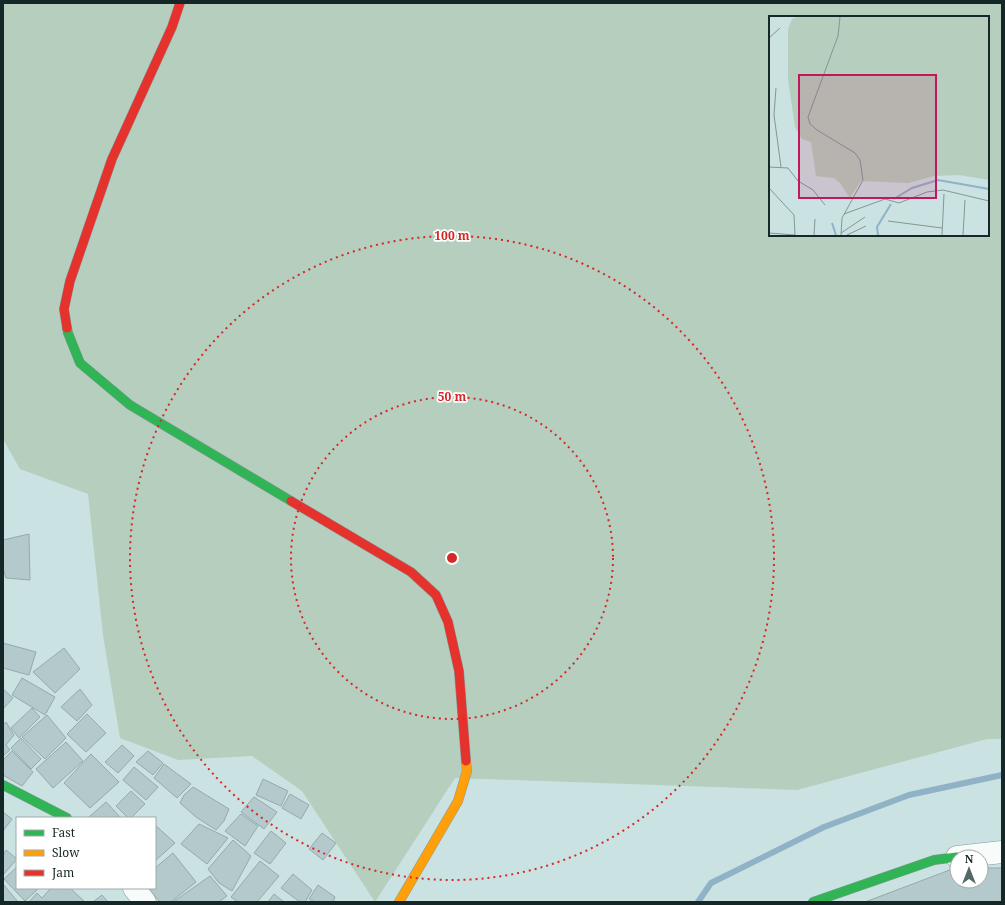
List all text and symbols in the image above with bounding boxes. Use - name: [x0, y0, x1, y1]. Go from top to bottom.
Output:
- inset map: [769, 16, 989, 236]
- text: 100 m: [434, 227, 470, 244]
- text: 50 m: [438, 388, 466, 405]
- centre of rings: [445, 551, 459, 565]
- legend: [16, 817, 156, 889]
- text: Fast: [52, 824, 75, 841]
- text: Slow: [52, 844, 80, 861]
- north arrow: [949, 849, 989, 889]
- text: N: [965, 851, 974, 866]
- text: Jam: [51, 864, 74, 881]

